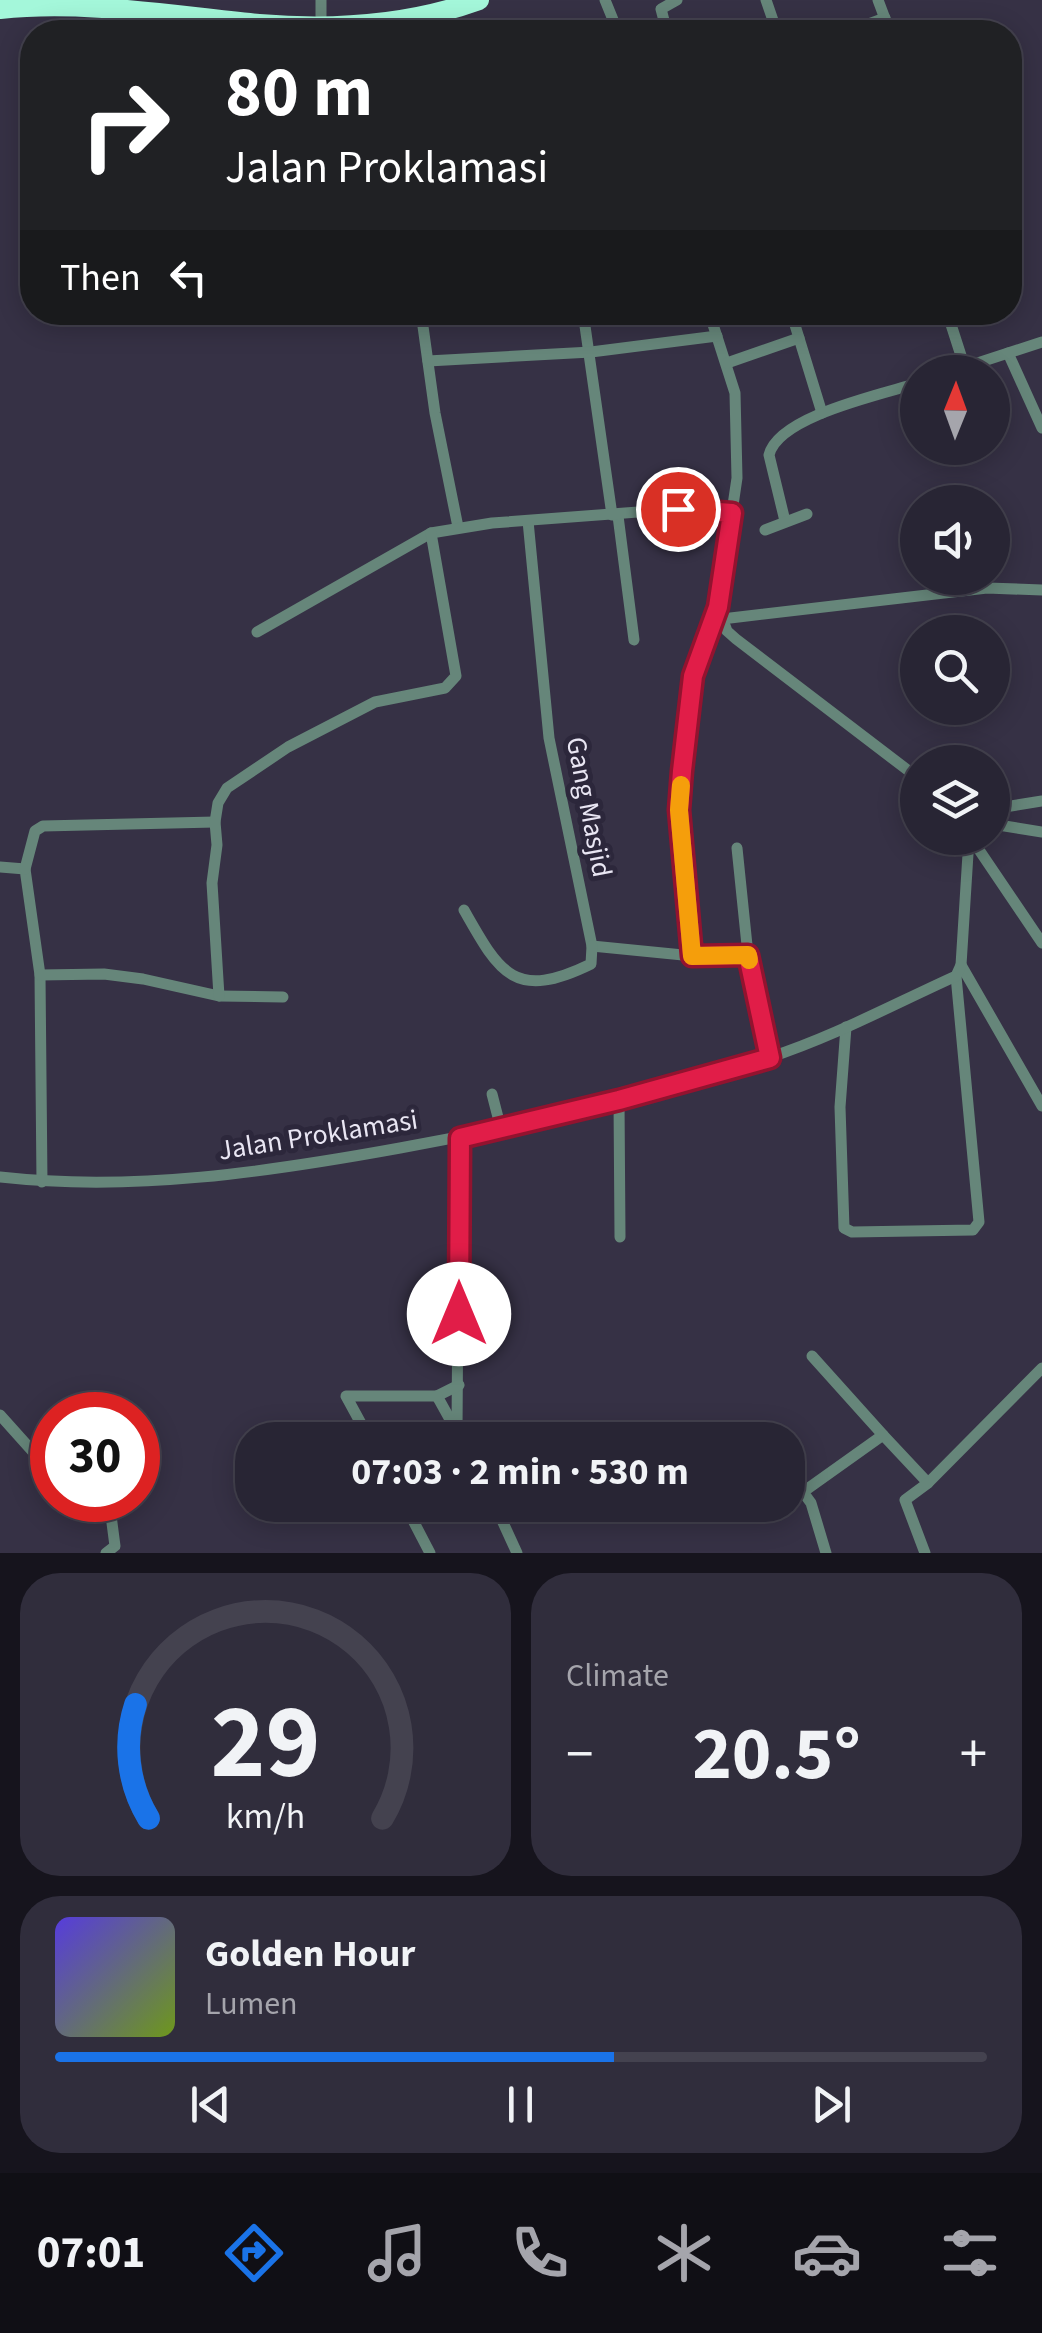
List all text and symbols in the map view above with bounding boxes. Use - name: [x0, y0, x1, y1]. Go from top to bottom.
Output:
- text: 80 m: [225, 43, 373, 143]
- icon: right: [60, 60, 190, 190]
- text: Jalan Proklamasi: [225, 136, 548, 200]
- icon: left: [161, 250, 216, 305]
- text: Then: [60, 251, 141, 305]
- north arrow: [900, 355, 1010, 465]
- map controls: [900, 355, 1010, 855]
- pin: [636, 467, 721, 552]
- icon: arrive: [651, 482, 706, 537]
- button: sound: [900, 485, 1010, 595]
- button: search: [900, 615, 1010, 725]
- street label: Gang Masjid: [556, 734, 622, 880]
- button: layers: [900, 745, 1010, 855]
- street label: Jalan Proklamasi: [216, 1100, 420, 1170]
- position arrow: [407, 1262, 511, 1366]
- speed limit sign: 30: [30, 1392, 160, 1522]
- text: 07:03 · 2 min · 530 m: [351, 1445, 689, 1499]
- text: Climate: [566, 1653, 669, 1699]
- text: 29: [211, 1670, 320, 1818]
- text: 20.5°: [692, 1701, 861, 1808]
- text: −: [566, 1716, 593, 1794]
- text: +: [960, 1716, 987, 1794]
- text: km/h: [226, 1791, 305, 1842]
- text: Golden Hour: [205, 1927, 415, 1981]
- text: Lumen: [205, 1981, 298, 2027]
- icon: previous: [183, 2077, 238, 2132]
- icon: pause: [493, 2077, 548, 2132]
- icon: next: [804, 2077, 859, 2132]
- icon: directions: [219, 2218, 289, 2288]
- icon: music: [362, 2218, 432, 2288]
- icon: phone: [505, 2218, 575, 2288]
- icon: climate: [649, 2218, 719, 2288]
- icon: car: [792, 2218, 862, 2288]
- icon: filters: [935, 2218, 1005, 2288]
- text: 07:01: [37, 2221, 145, 2285]

